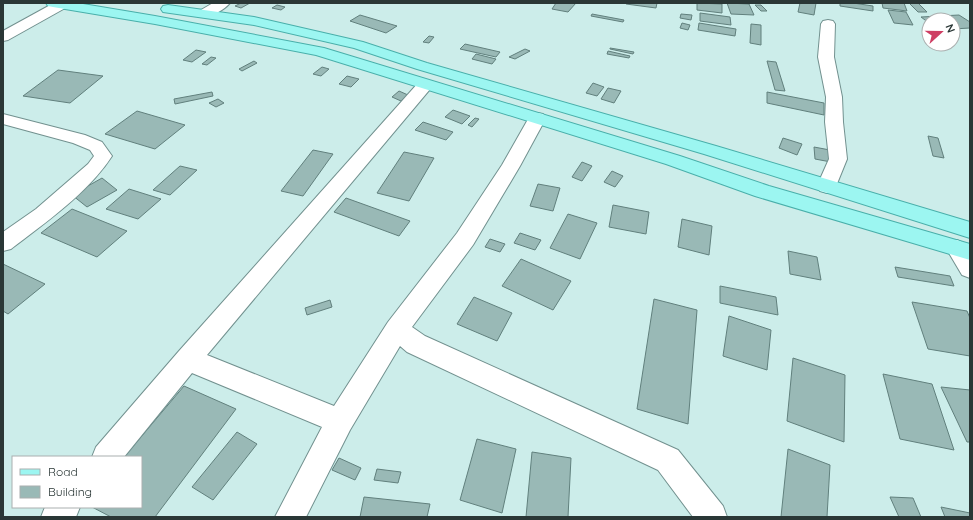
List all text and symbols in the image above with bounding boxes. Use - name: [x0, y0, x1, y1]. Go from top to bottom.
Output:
- north arrow: [921, 12, 961, 52]
- text: N: [942, 22, 958, 35]
- legend: [12, 456, 142, 508]
- text: Road: [48, 464, 78, 479]
- text: Building: [48, 484, 92, 499]

